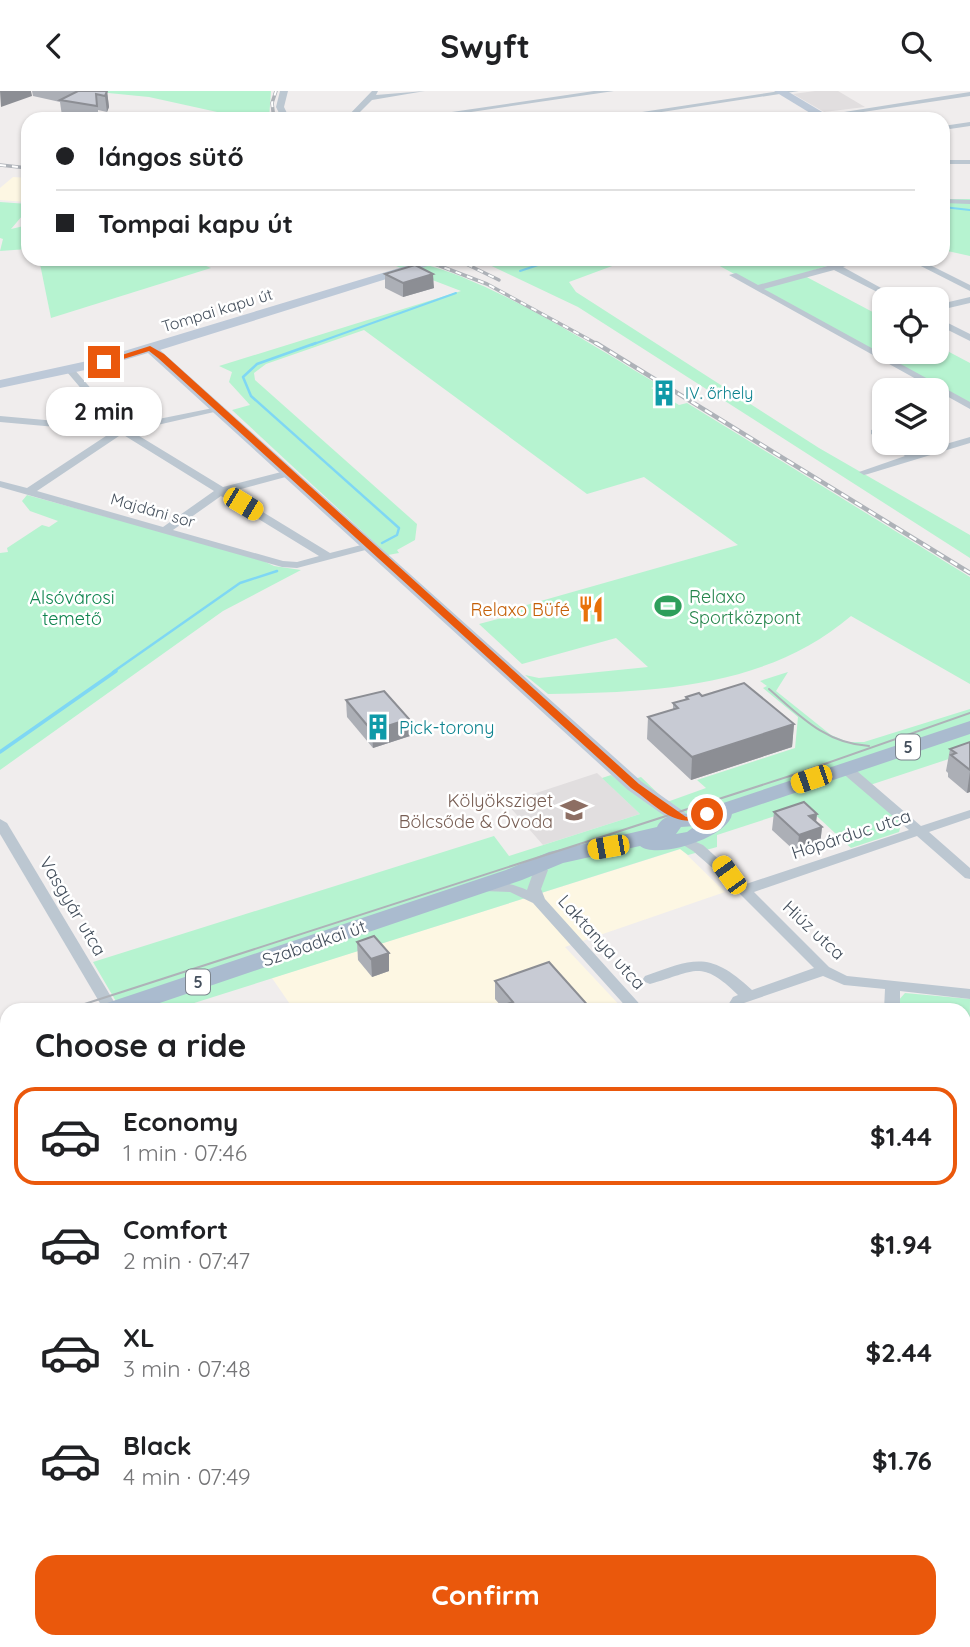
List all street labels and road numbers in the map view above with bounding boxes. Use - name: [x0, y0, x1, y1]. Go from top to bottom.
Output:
- street label: Tompai kapu út: [159, 284, 275, 336]
- street label: Majdáni sor: [108, 488, 198, 532]
- road number: 5: [896, 734, 920, 759]
- street label: Hópárduc utca: [788, 804, 914, 864]
- street label: Vasgyár utca: [34, 852, 112, 960]
- street label: Laktanya utca: [553, 890, 651, 994]
- street label: Hiúz utca: [778, 895, 850, 965]
- street label: Szabadkai út: [259, 915, 369, 971]
- road number: 5: [186, 969, 210, 995]

